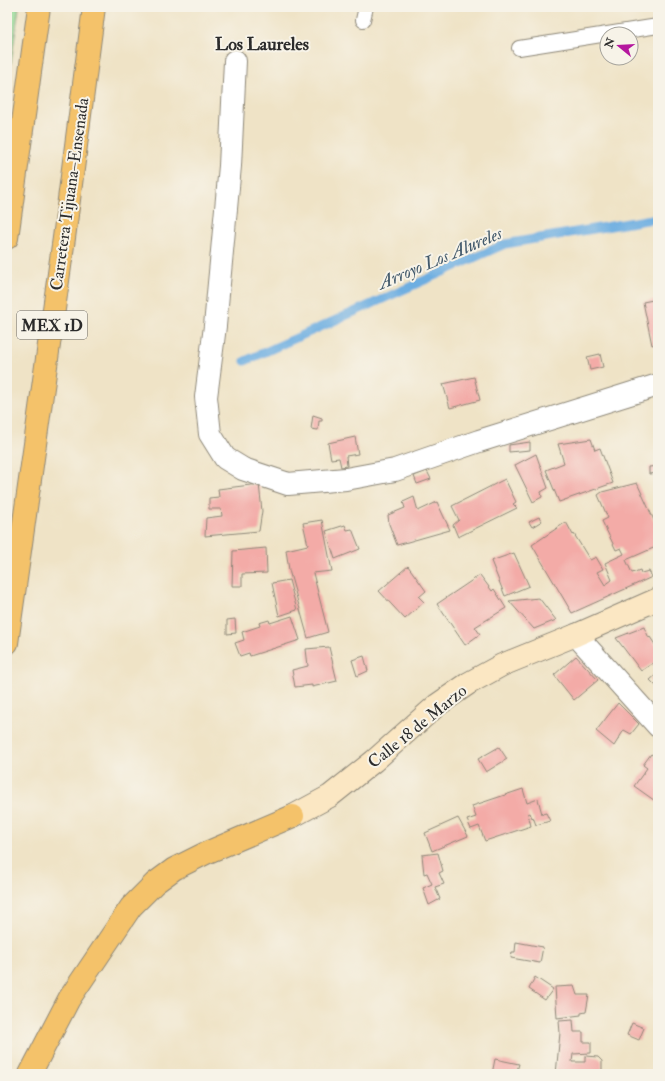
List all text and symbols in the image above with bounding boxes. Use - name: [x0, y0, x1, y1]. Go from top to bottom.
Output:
- north arrow: [599, 26, 639, 66]
- district label: Los Laureles: [215, 33, 309, 56]
- text: N: [602, 35, 618, 51]
- street label: Carretera Tijuana–Ensenada: [46, 95, 94, 292]
- water label: Arroyo Los Alureles: [373, 222, 507, 296]
- road number: MEX 1D: [17, 311, 87, 339]
- street label: Calle 18 de Marzo: [364, 680, 471, 773]

